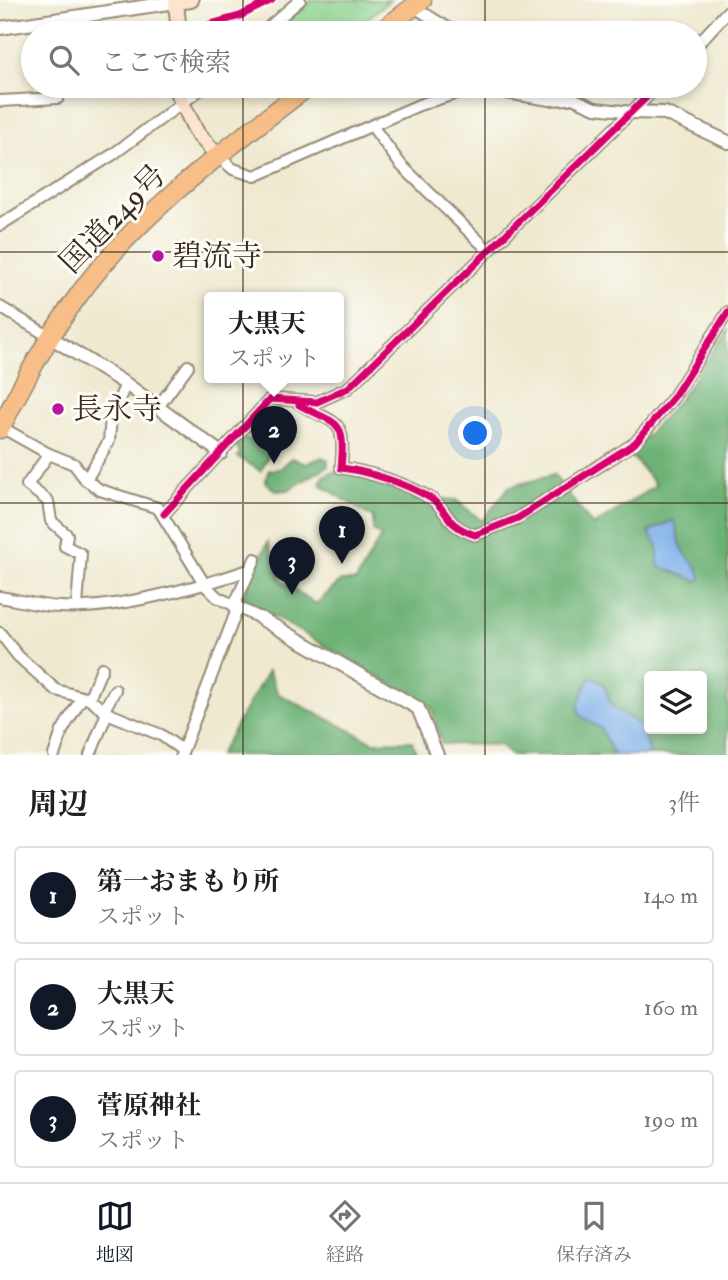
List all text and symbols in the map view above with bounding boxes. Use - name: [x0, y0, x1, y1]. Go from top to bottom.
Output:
- search box: [21, 21, 707, 98]
- icon: search: [45, 41, 83, 79]
- text: ここで検索: [101, 47, 231, 79]
- street label: 国道249号: [52, 157, 174, 281]
- place label: 碧流寺: [172, 238, 262, 275]
- marker: 碧流寺: [150, 248, 166, 264]
- popup: [204, 292, 344, 383]
- text: 大黒天: [228, 308, 306, 340]
- text: スポット: [228, 344, 320, 373]
- place label: 長永寺: [72, 391, 162, 428]
- marker: 長永寺: [50, 401, 66, 417]
- pin: 2: [251, 406, 297, 464]
- your location: [458, 416, 492, 450]
- pin: 1: [319, 506, 365, 564]
- pin: 3: [269, 537, 315, 595]
- map controls: [644, 671, 707, 734]
- button: layers: [644, 671, 707, 734]
- text: 周辺: [28, 786, 88, 823]
- text: 3件: [668, 788, 700, 817]
- text: 第一おまもり所: [97, 866, 279, 898]
- text: 1: [49, 881, 57, 910]
- text: 140 m: [643, 881, 698, 910]
- text: スポット: [97, 902, 189, 931]
- text: 大黒天: [97, 978, 175, 1010]
- text: 2: [47, 993, 59, 1022]
- text: 160 m: [644, 993, 698, 1022]
- text: スポット: [97, 1014, 189, 1043]
- text: 菅原神社: [97, 1090, 201, 1122]
- text: 3: [49, 1105, 57, 1134]
- text: 190 m: [644, 1105, 698, 1134]
- text: スポット: [97, 1126, 189, 1155]
- tab: 地図: [96, 1197, 134, 1267]
- tab: 経路: [326, 1197, 364, 1267]
- tab: 保存済み: [556, 1197, 632, 1267]

